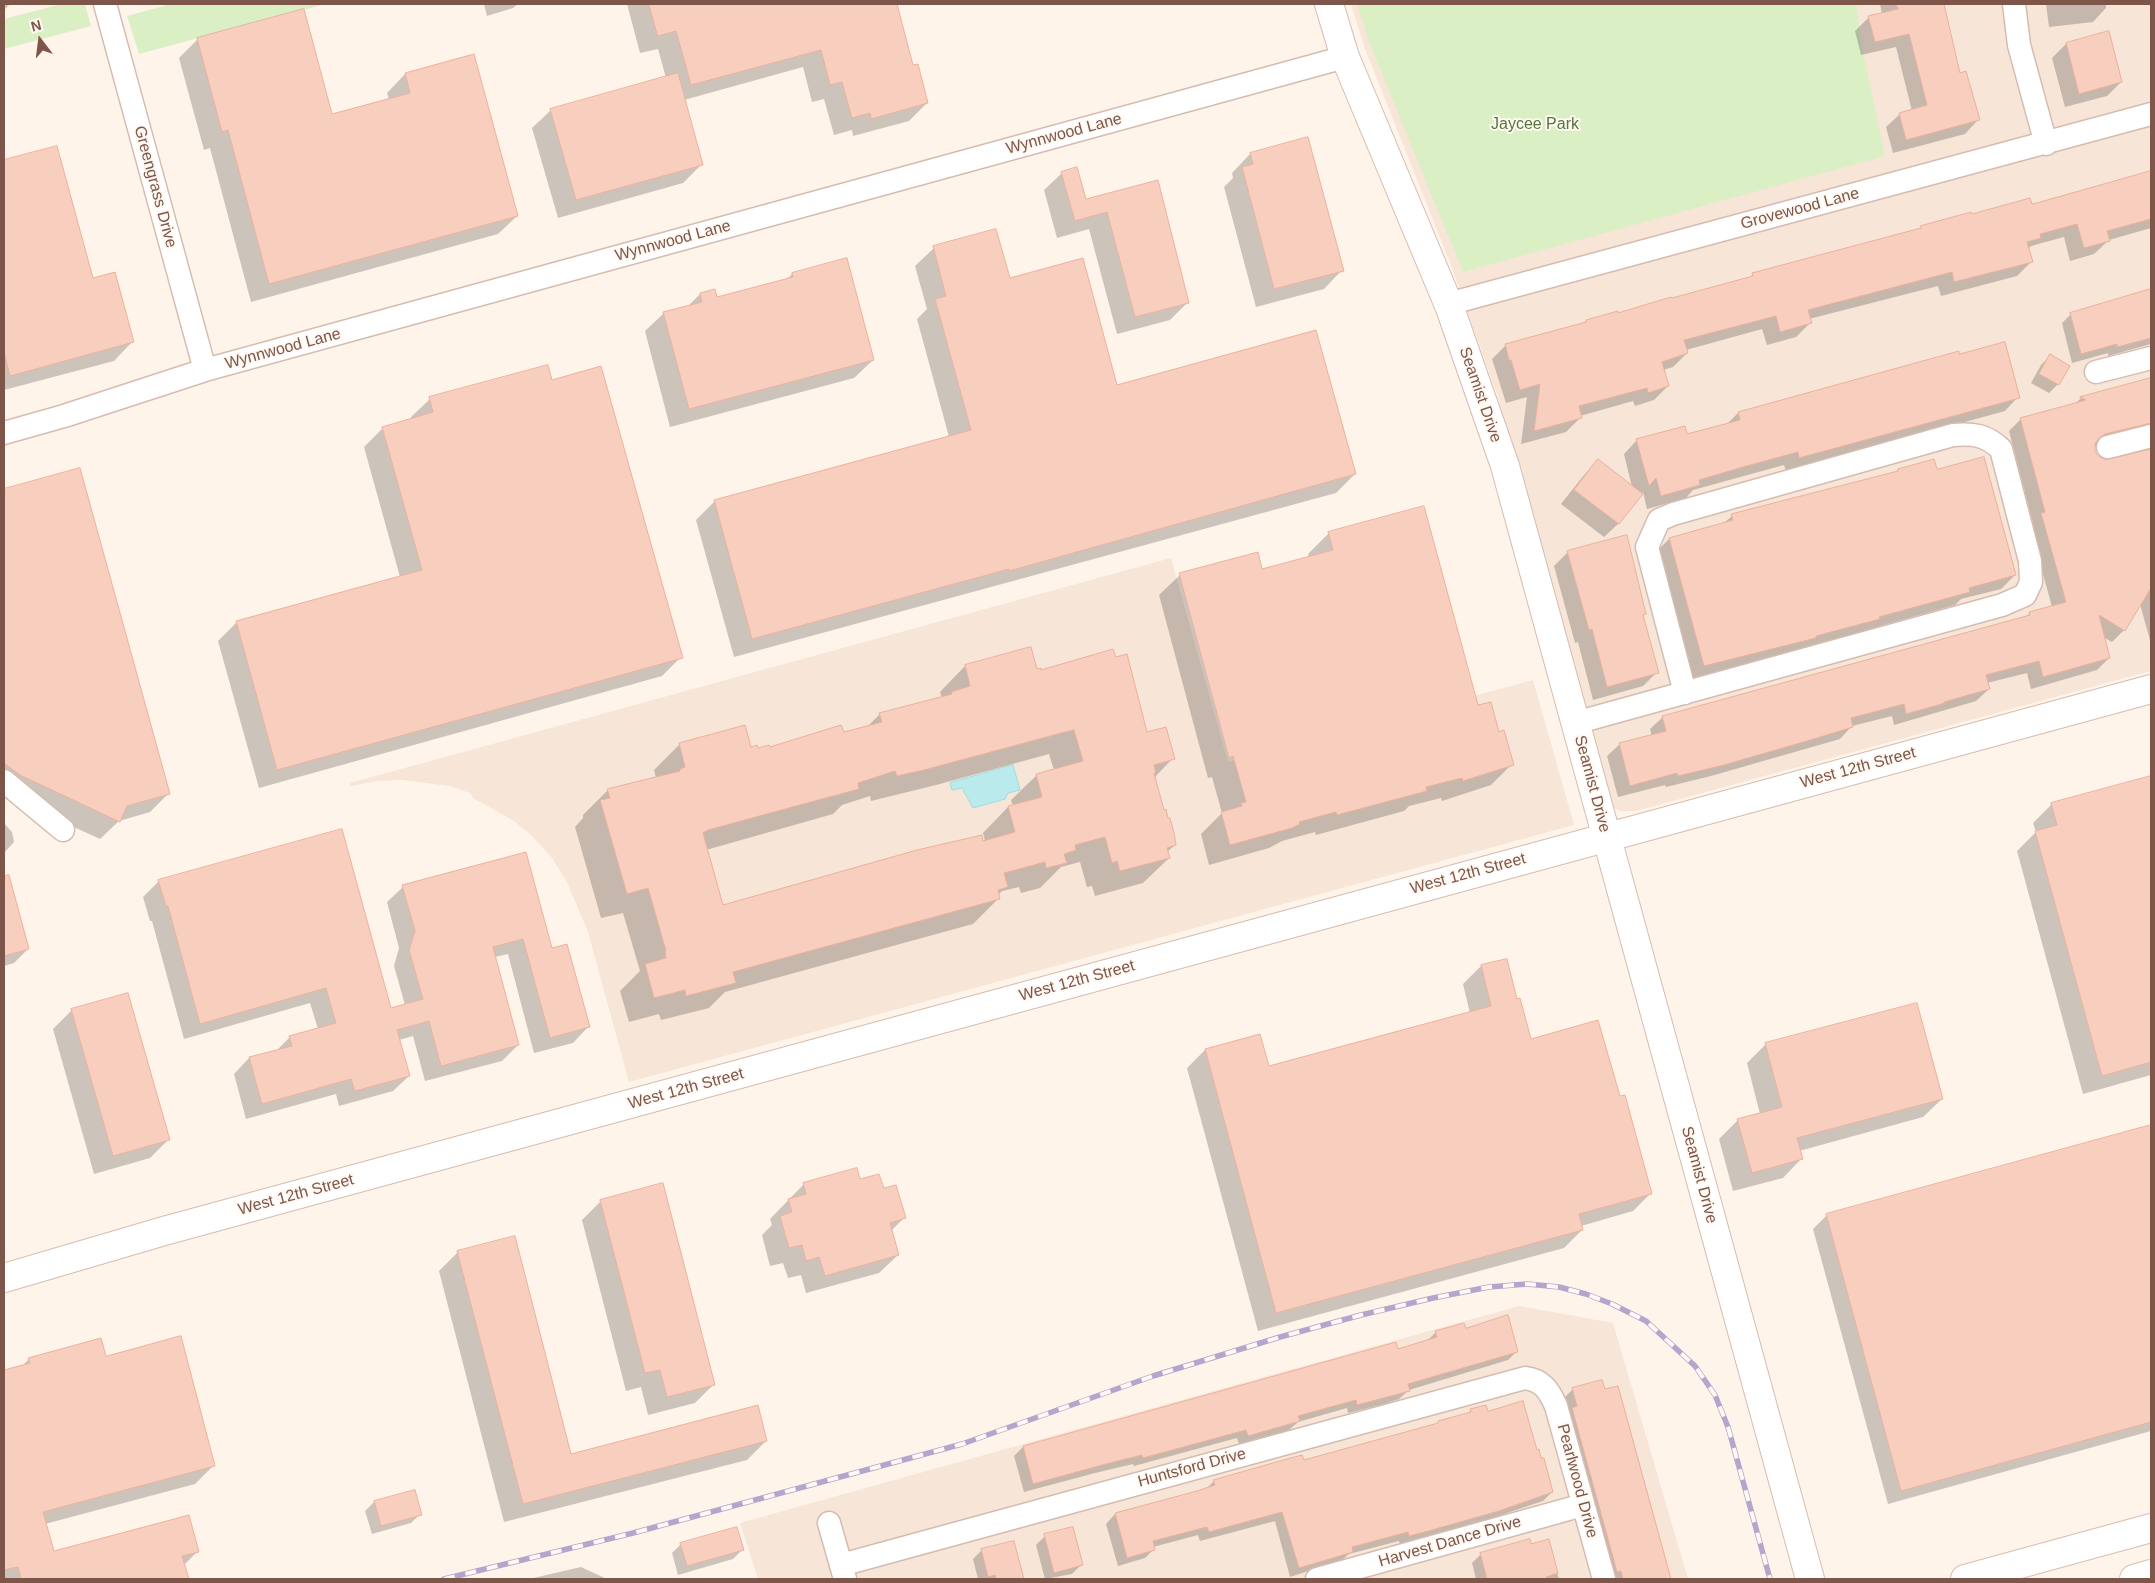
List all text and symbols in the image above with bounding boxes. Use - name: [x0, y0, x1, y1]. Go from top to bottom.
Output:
- north arrow: [15, 15, 65, 65]
- text: N: [29, 16, 43, 35]
- street label: Wynnwood Lane: [1004, 109, 1124, 159]
- park label: Jaycee Park: [1491, 115, 1579, 135]
- street label: Greengrass Drive: [130, 124, 180, 250]
- street label: Grovewood Lane: [1739, 184, 1861, 234]
- street label: Wynnwood Lane: [613, 216, 733, 266]
- street label: Wynnwood Lane: [223, 324, 343, 374]
- street label: Seamist Drive: [1455, 345, 1505, 445]
- street label: Seamist Drive: [1570, 733, 1614, 835]
- street label: West 12th Street: [1798, 743, 1918, 793]
- street label: West 12th Street: [1408, 849, 1528, 899]
- street label: West 12th Street: [1017, 956, 1137, 1006]
- street label: West 12th Street: [626, 1064, 746, 1114]
- street label: Seamist Drive: [1677, 1124, 1721, 1226]
- street label: West 12th Street: [236, 1170, 356, 1220]
- street label: Pearlwood Drive: [1553, 1422, 1601, 1540]
- street label: Huntsford Drive: [1136, 1444, 1248, 1492]
- street label: Harvest Dance Drive: [1376, 1512, 1524, 1572]

